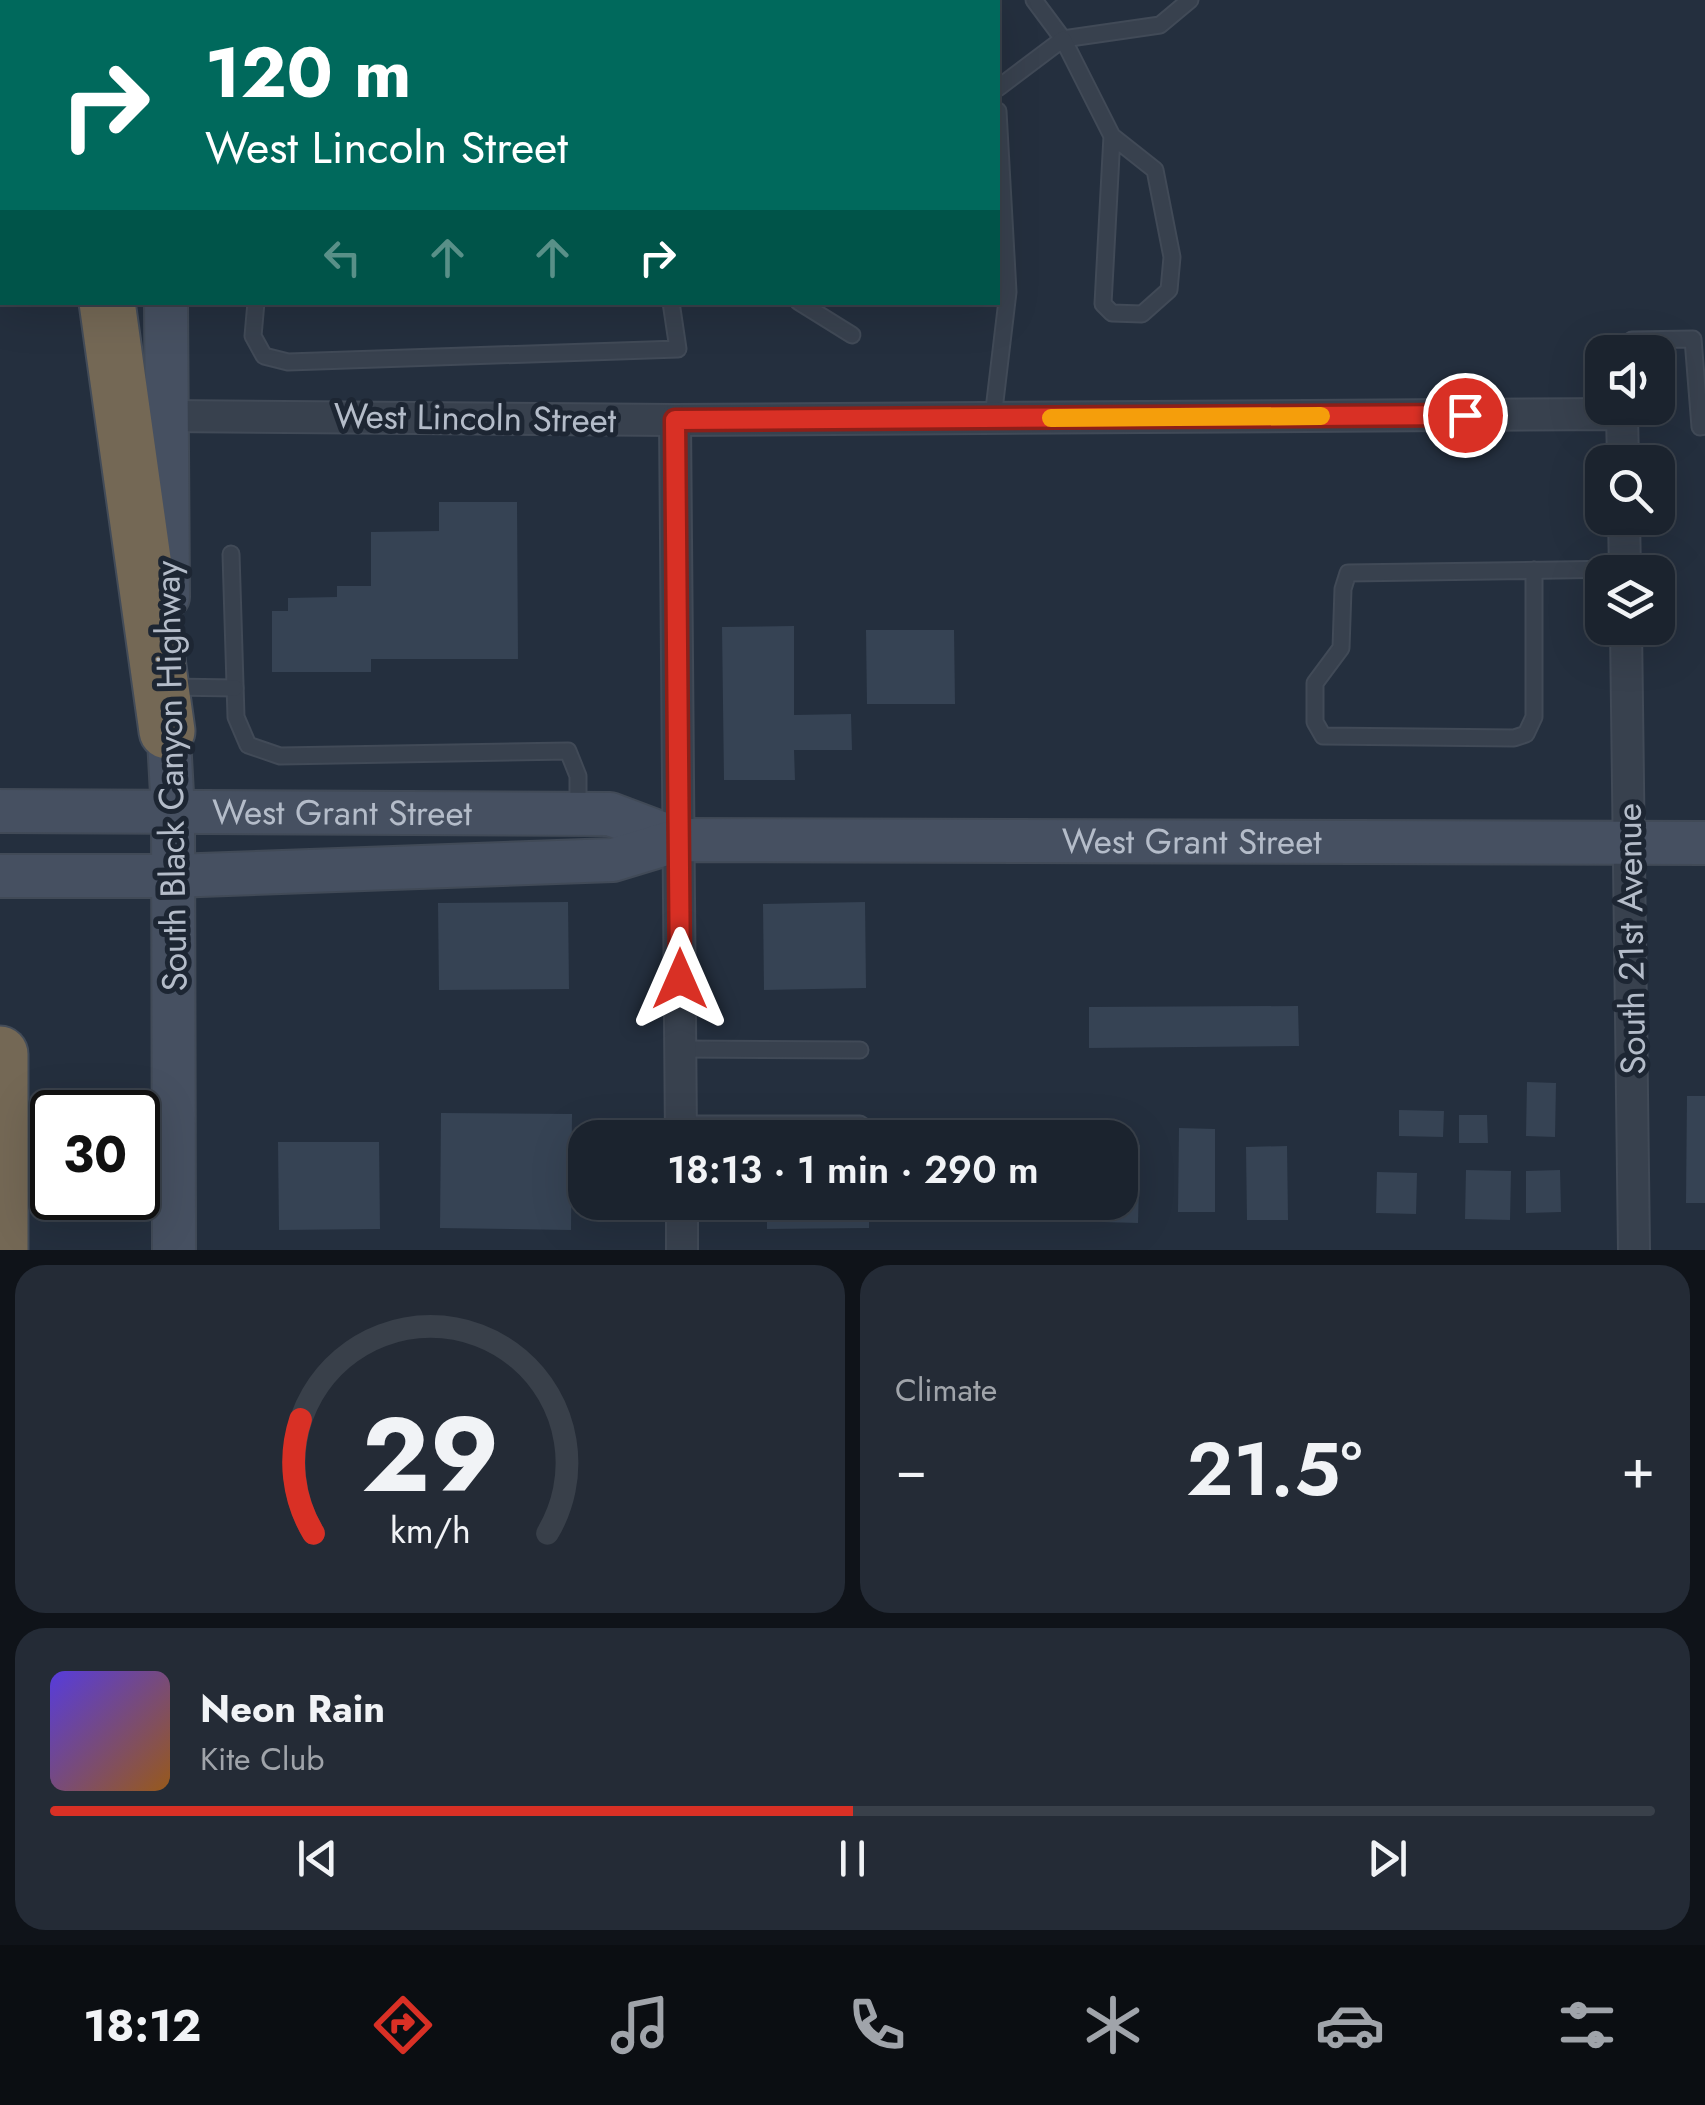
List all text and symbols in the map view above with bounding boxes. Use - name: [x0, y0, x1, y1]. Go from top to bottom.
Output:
- text: 120 m: [205, 22, 411, 123]
- icon: right: [40, 40, 170, 170]
- text: West Lincoln Street: [205, 115, 568, 180]
- icon: left: [315, 230, 370, 285]
- icon: ahead: [420, 230, 475, 285]
- icon: ahead: [525, 230, 580, 285]
- icon: right: [630, 230, 685, 285]
- map controls: [1585, 335, 1675, 645]
- button: sound: [1585, 335, 1675, 425]
- pin: [1423, 373, 1508, 458]
- icon: arrive: [1438, 388, 1493, 443]
- street label: West Lincoln Street: [333, 391, 617, 445]
- button: search: [1585, 445, 1675, 535]
- button: layers: [1585, 555, 1675, 645]
- street label: South Black Canyon Highway: [142, 560, 200, 992]
- street label: West Grant Street: [212, 787, 473, 838]
- street label: South 21st Avenue: [1604, 803, 1658, 1075]
- street label: West Grant Street: [1062, 816, 1322, 867]
- position arrow: [628, 927, 732, 1031]
- speed limit sign: 30: [30, 1090, 160, 1220]
- text: 18:13 · 1 min · 290 m: [667, 1142, 1039, 1197]
- text: Climate: [895, 1367, 997, 1413]
- text: 29: [361, 1380, 499, 1530]
- text: 21.5°: [1186, 1415, 1362, 1523]
- text: −: [895, 1429, 927, 1509]
- text: +: [1621, 1429, 1655, 1509]
- text: km/h: [390, 1505, 470, 1556]
- text: Neon Rain: [200, 1681, 385, 1736]
- text: Kite Club: [200, 1736, 324, 1782]
- icon: previous: [290, 1831, 345, 1886]
- icon: pause: [825, 1831, 880, 1886]
- icon: next: [1360, 1831, 1415, 1886]
- icon: directions: [368, 1990, 438, 2060]
- icon: music: [605, 1990, 675, 2060]
- icon: phone: [842, 1990, 912, 2060]
- icon: climate: [1078, 1990, 1148, 2060]
- icon: car: [1315, 1990, 1385, 2060]
- icon: filters: [1552, 1990, 1622, 2060]
- text: 18:12: [83, 1993, 201, 2058]

